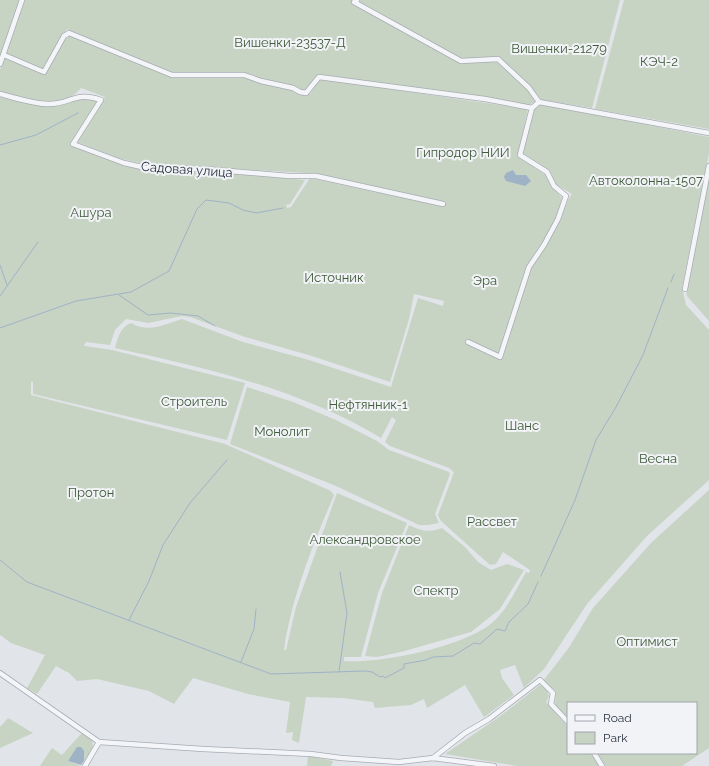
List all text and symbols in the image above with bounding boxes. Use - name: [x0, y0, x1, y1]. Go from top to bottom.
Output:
- park label: Вишенки-23537-Д: [234, 35, 346, 50]
- park label: Вишенки-21279: [511, 41, 607, 56]
- park label: КЭЧ-2: [640, 54, 678, 69]
- park label: Гипродор НИИ: [416, 145, 510, 160]
- street label: Садовая улица: [141, 159, 233, 180]
- park label: Автоколонна-1507: [589, 173, 703, 188]
- park label: Ашура: [70, 205, 112, 220]
- park label: Источник: [304, 270, 364, 285]
- park label: Эра: [473, 273, 497, 288]
- park label: Строитель: [161, 394, 227, 409]
- park label: Нефтянник-1: [328, 397, 408, 412]
- park label: Шанс: [505, 418, 539, 433]
- park label: Монолит: [254, 424, 310, 439]
- park label: Весна: [639, 451, 677, 466]
- park label: Протон: [68, 485, 114, 500]
- park label: Рассвет: [467, 514, 517, 529]
- park label: Александровское: [309, 532, 421, 547]
- park label: Спектр: [414, 583, 458, 598]
- park label: Оптимист: [616, 634, 678, 649]
- legend: [567, 702, 697, 754]
- text: Road: [603, 711, 632, 725]
- text: Park: [603, 731, 628, 745]

